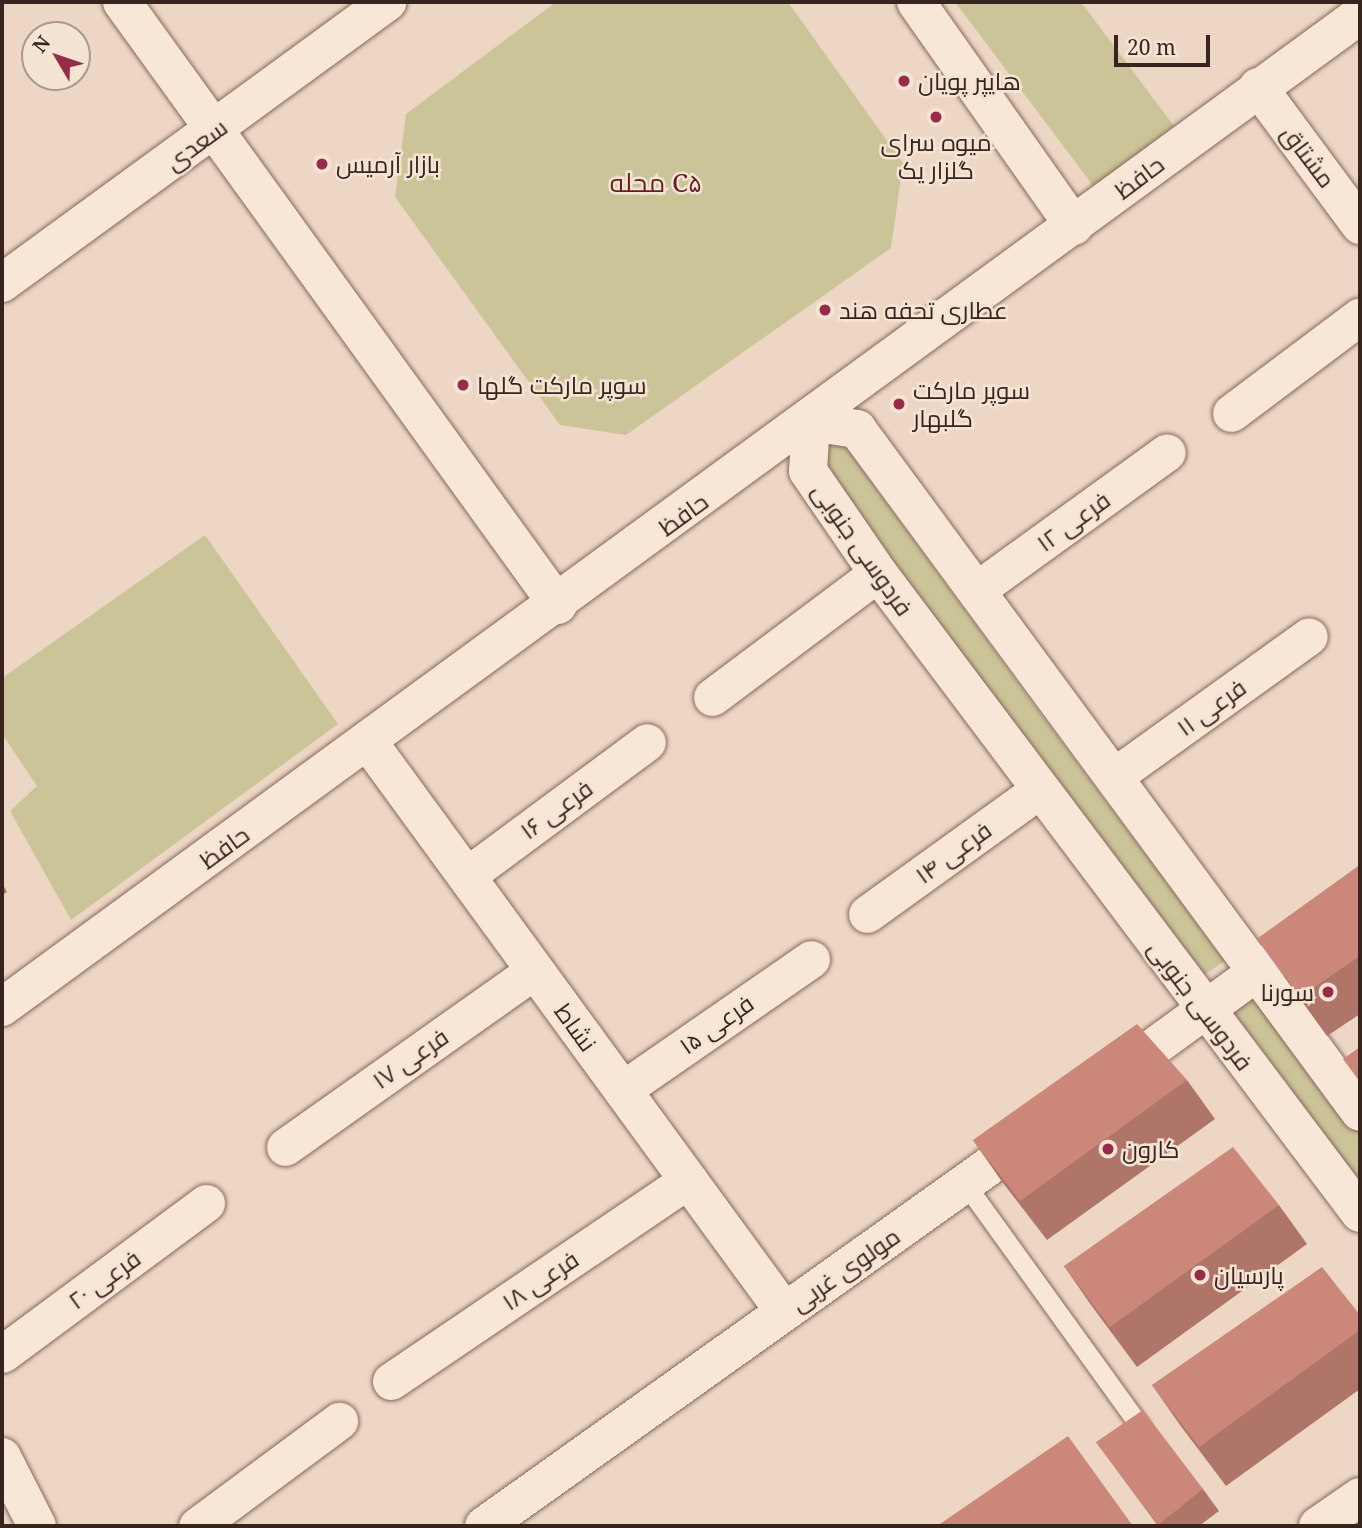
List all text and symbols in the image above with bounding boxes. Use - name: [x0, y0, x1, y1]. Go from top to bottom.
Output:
- north arrow: [21, 21, 91, 91]
- scale bar: [1117, 21, 1213, 65]
- text: N: [26, 30, 56, 58]
- text: 20 m: [1127, 33, 1176, 61]
- place label: هایپر پویان: [918, 67, 1021, 95]
- marker: هایپر پویان: [896, 73, 912, 89]
- marker: میوه سرای گلزار یک: [928, 109, 944, 125]
- street label: سعدی: [159, 112, 233, 176]
- street label: مشتاق: [1276, 119, 1342, 193]
- place label: میوه سرای گلزار یک: [880, 128, 992, 184]
- street label: حافظ: [1109, 149, 1169, 205]
- place label: بازار آرمیس: [336, 150, 440, 178]
- marker: بازار آرمیس: [314, 156, 330, 172]
- district label: محله C۵: [610, 167, 702, 199]
- place label: عطاری تحفه هند: [839, 296, 1008, 324]
- marker: عطاری تحفه هند: [817, 302, 833, 318]
- place label: سوپر مارکت گلها: [477, 371, 647, 399]
- place label: سوپر مارکت گلبهار: [913, 376, 1030, 432]
- marker: سوپر مارکت گلها: [455, 377, 471, 393]
- marker: سوپر مارکت گلبهار: [891, 396, 907, 412]
- street label: فردوسی جنوبی: [807, 477, 919, 621]
- street label: فرعی ۱۲: [1031, 485, 1115, 557]
- street label: حافظ: [653, 486, 713, 542]
- street label: فرعی ۱۱: [1171, 672, 1251, 742]
- street label: فرعی ۱۶: [514, 773, 598, 845]
- street label: فرعی ۱۴: [909, 815, 997, 889]
- street label: حافظ: [194, 819, 254, 875]
- street label: فردوسی جنوبی: [1143, 934, 1259, 1076]
- place label: سورنا: [1260, 978, 1314, 1006]
- marker: سورنا: [1320, 984, 1336, 1000]
- street label: فرعی ۱۵: [673, 988, 759, 1060]
- street label: نشاط: [549, 997, 603, 1057]
- street label: فرعی ۱۷: [367, 1022, 453, 1094]
- place label: کارون: [1122, 1135, 1179, 1163]
- marker: کارون: [1100, 1141, 1116, 1157]
- street label: مولوی غربی: [785, 1221, 905, 1317]
- street label: فرعی ۲۰: [62, 1243, 146, 1315]
- street label: فرعی ۱۸: [496, 1244, 584, 1316]
- place label: پارسیان: [1214, 1261, 1284, 1289]
- marker: پارسیان: [1192, 1267, 1208, 1283]

